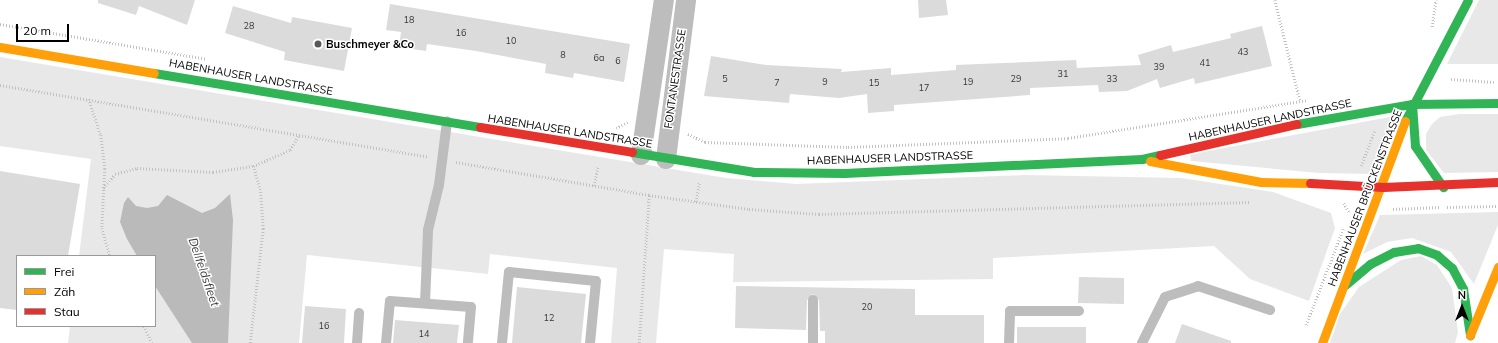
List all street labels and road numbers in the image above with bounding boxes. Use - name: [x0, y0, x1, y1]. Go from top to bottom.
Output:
- street label: FONTANESTRASSE: [661, 28, 689, 130]
- street label: HABENHAUSER LANDSTRASSE: [168, 56, 334, 98]
- street label: HABENHAUSER LANDSTRASSE: [1187, 96, 1353, 144]
- street label: HABENHAUSER BRÜCKENSTRASSE: [1325, 108, 1405, 288]
- street label: HABENHAUSER LANDSTRASSE: [487, 111, 653, 151]
- street label: HABENHAUSER LANDSTRASSE: [807, 149, 973, 167]

